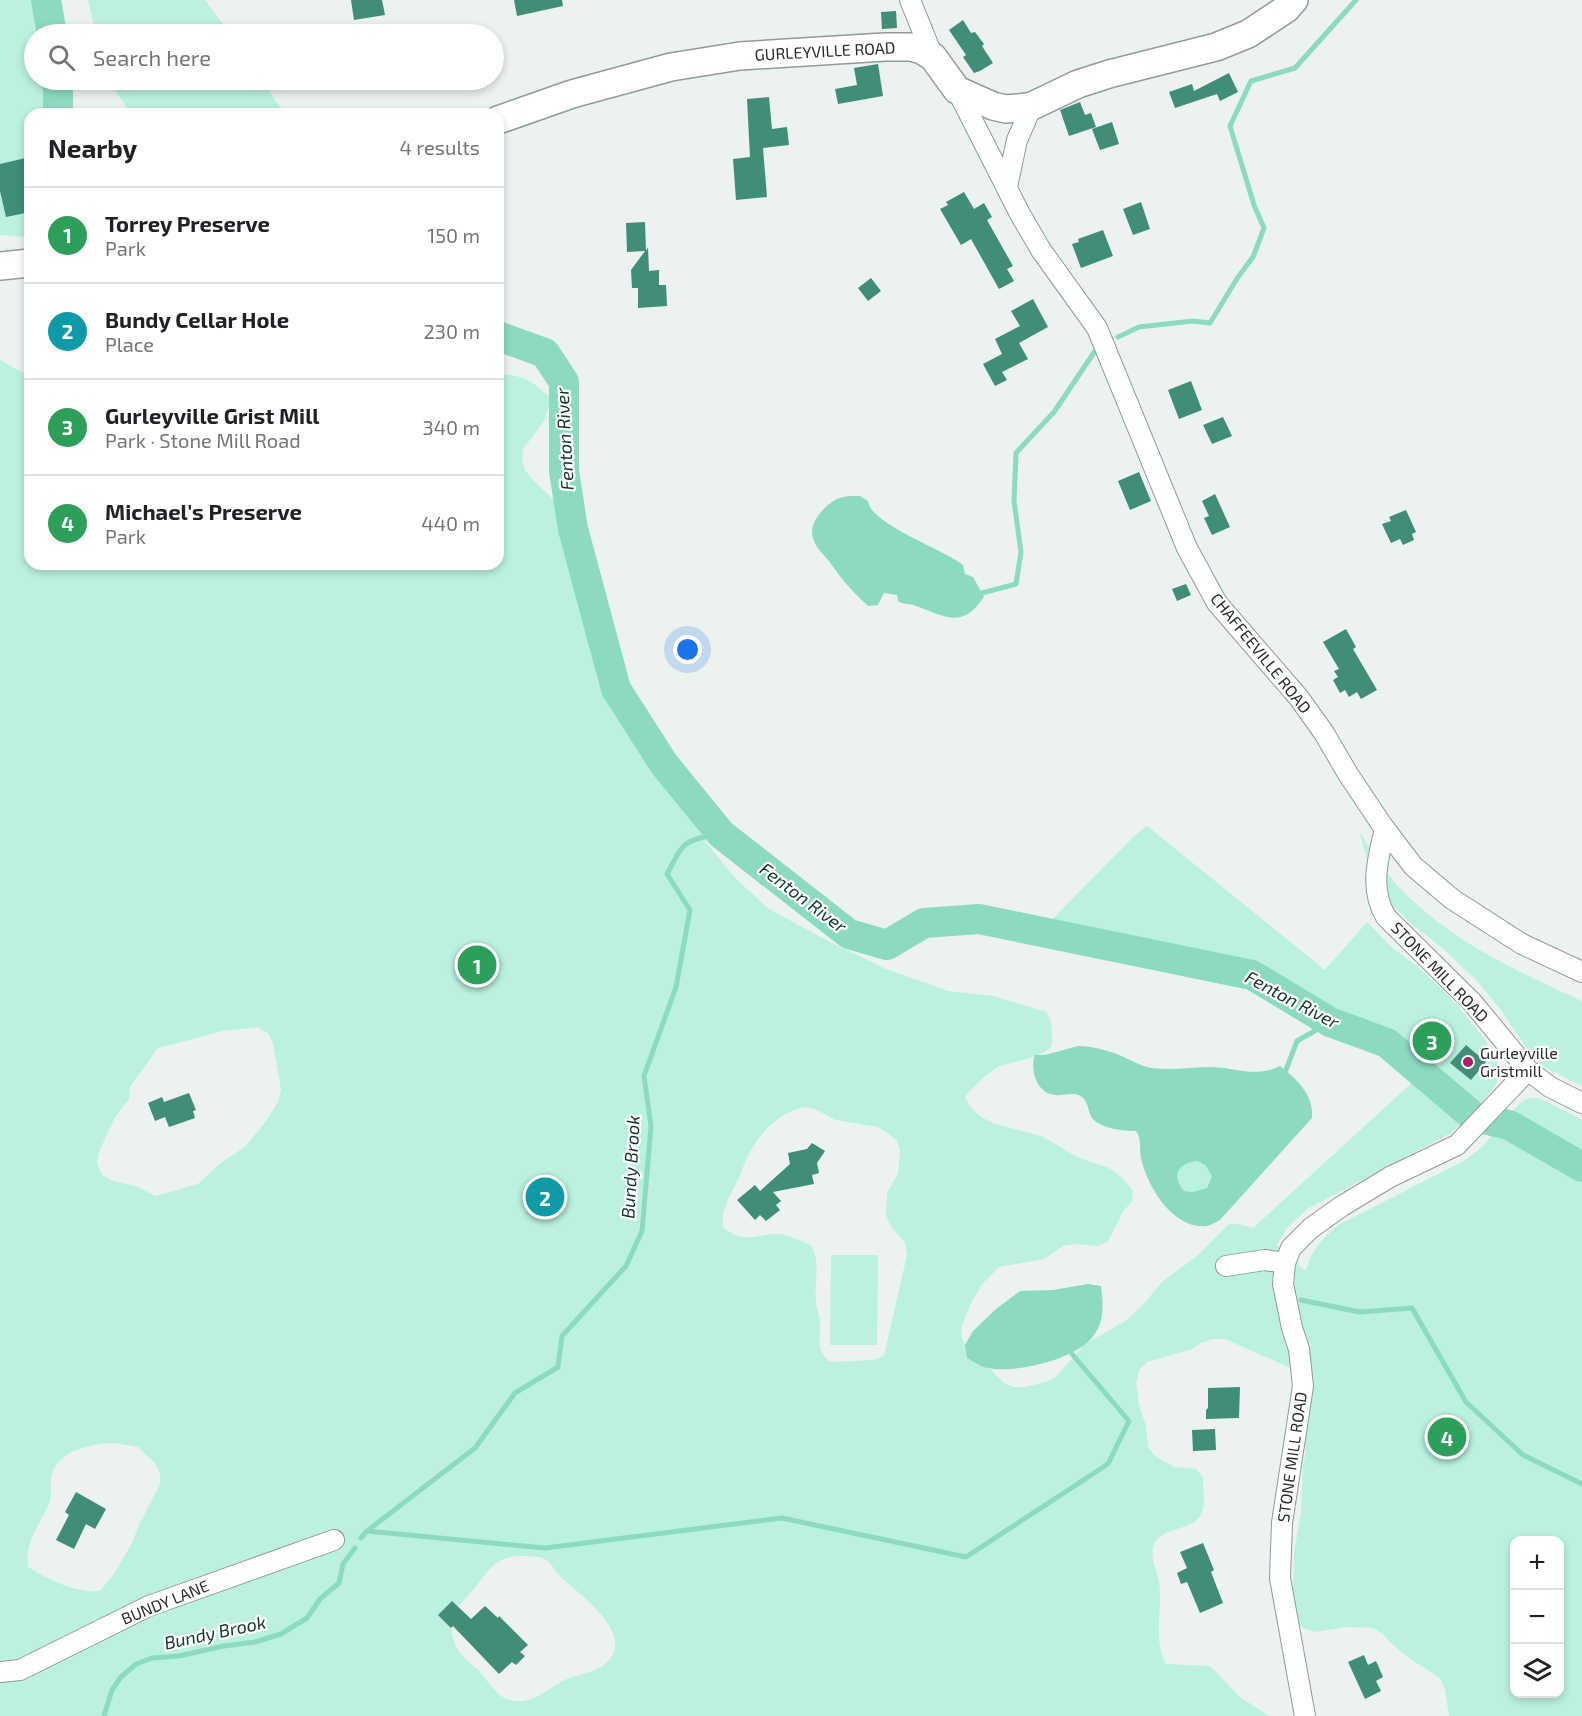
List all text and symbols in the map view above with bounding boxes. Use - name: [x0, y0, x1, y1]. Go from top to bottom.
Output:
- search box: [24, 24, 504, 90]
- street label: GURLEYVILLE ROAD: [754, 37, 896, 64]
- icon: search: [45, 41, 78, 74]
- text: Search here: [93, 44, 211, 70]
- text: Nearby: [48, 132, 137, 163]
- text: 4 results: [400, 135, 480, 159]
- text: Torrey Preserve: [105, 210, 270, 236]
- text: 1: [63, 223, 72, 247]
- text: 150 m: [427, 223, 480, 247]
- text: Park: [105, 236, 146, 260]
- text: Bundy Cellar Hole: [105, 306, 289, 332]
- text: 2: [62, 319, 73, 343]
- text: 230 m: [424, 319, 480, 343]
- text: Place: [105, 332, 154, 356]
- water label: Fenton River: [550, 386, 578, 491]
- text: Gurleyville Grist Mill: [105, 402, 320, 428]
- text: 3: [62, 415, 73, 439]
- text: 340 m: [423, 415, 480, 439]
- text: Park · Stone Mill Road: [105, 428, 301, 452]
- text: Michael's Preserve: [105, 498, 302, 524]
- text: 4: [61, 511, 74, 535]
- text: 440 m: [421, 511, 480, 535]
- text: Park: [105, 524, 146, 548]
- street label: CHAFFEEVILLE ROAD: [1207, 589, 1316, 717]
- your location: [673, 635, 702, 664]
- water label: Fenton River: [756, 857, 852, 937]
- street label: STONE MILL ROAD: [1388, 918, 1493, 1026]
- pin: 1: [458, 942, 496, 988]
- water label: Fenton River: [1242, 965, 1344, 1033]
- pin: 3: [1412, 1018, 1452, 1064]
- place label: Gurleyville Gristmill: [1480, 1043, 1558, 1080]
- marker: Gurleyville Gristmill: [1461, 1055, 1475, 1069]
- water label: Bundy Brook: [616, 1115, 644, 1219]
- pin: 2: [526, 1174, 564, 1220]
- street label: STONE MILL ROAD: [1273, 1390, 1310, 1523]
- pin: 4: [1428, 1414, 1466, 1460]
- map controls: [1510, 1536, 1564, 1698]
- button: +: [1510, 1536, 1564, 1590]
- street label: BUNDY LANE: [118, 1575, 211, 1628]
- button: −: [1510, 1590, 1564, 1644]
- water label: Bundy Brook: [162, 1611, 268, 1654]
- button: layers: [1510, 1644, 1564, 1698]

